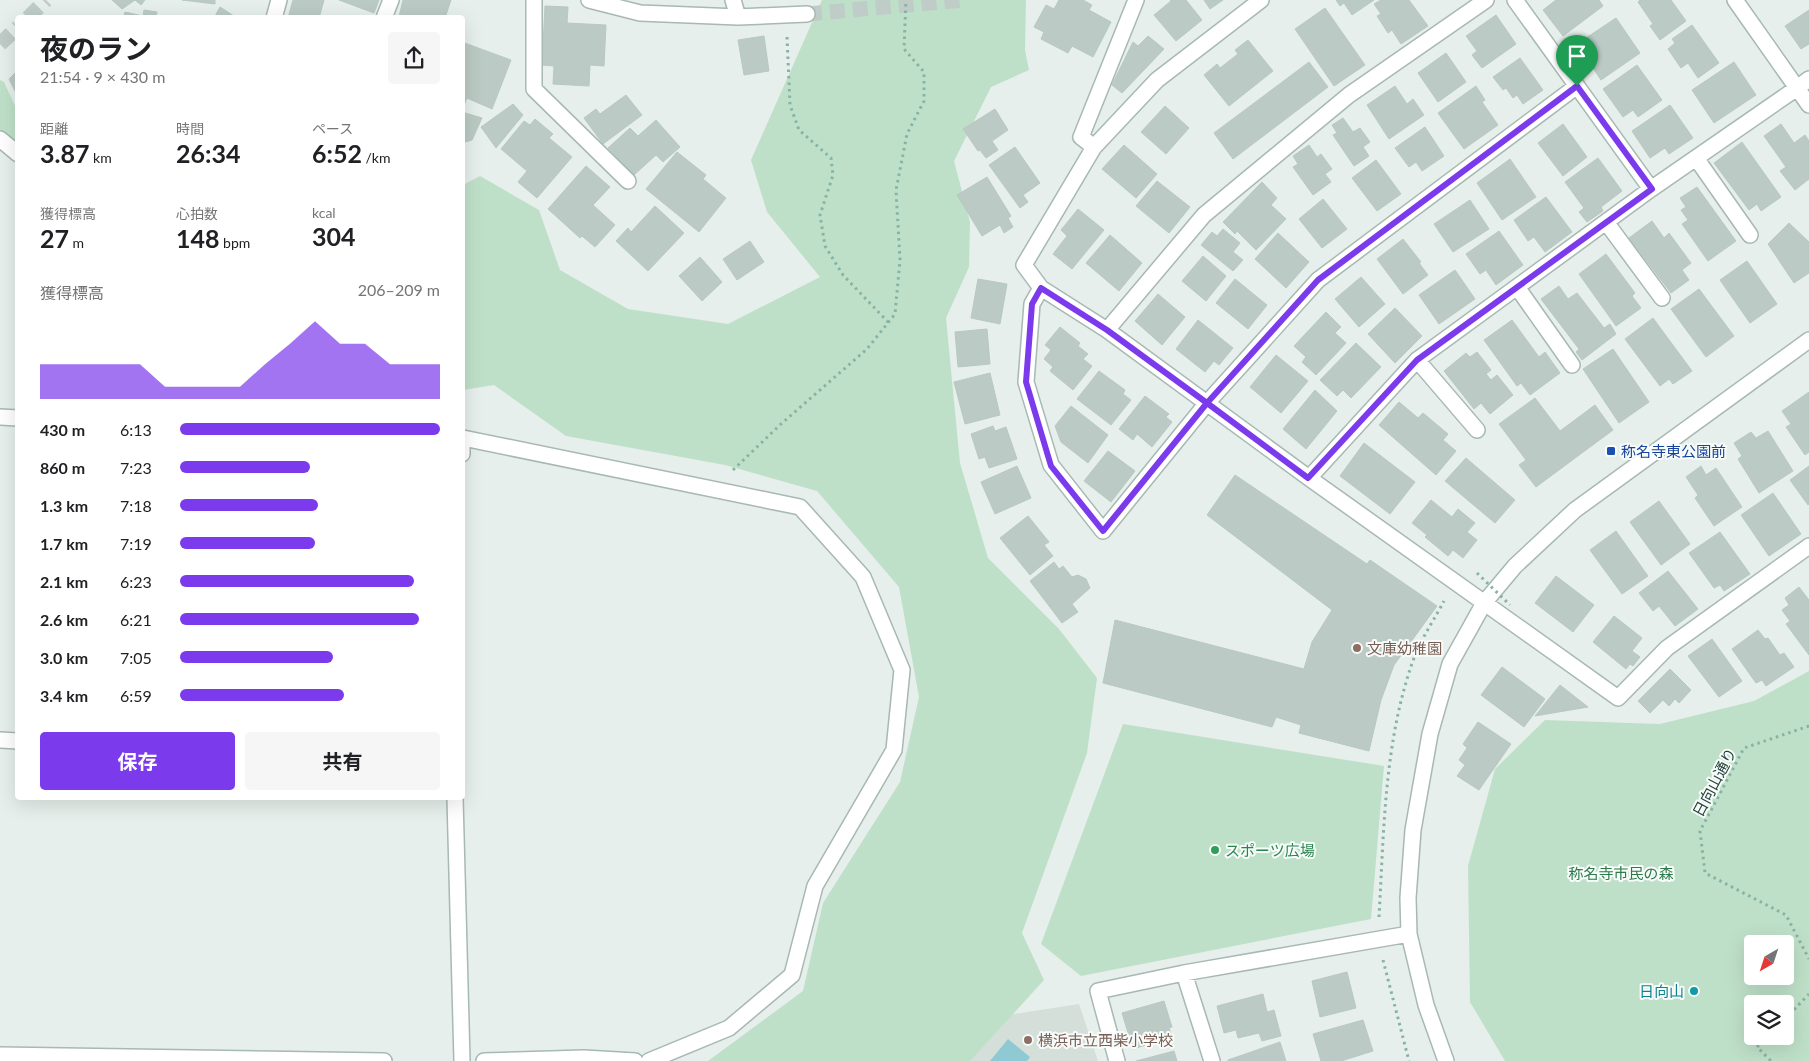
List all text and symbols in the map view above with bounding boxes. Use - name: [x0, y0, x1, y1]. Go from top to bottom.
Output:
- text: 夜のラン: [40, 31, 152, 65]
- button: share: [388, 32, 440, 84]
- pin: [1556, 35, 1598, 86]
- icon: arrive: [1563, 42, 1591, 70]
- text: 21:54 · 9 × 430 m: [40, 67, 165, 86]
- text: 距離: [40, 120, 68, 137]
- text: 時間: [176, 120, 204, 137]
- text: ペース: [312, 120, 353, 137]
- text: 3.87: [40, 138, 89, 168]
- text: 26:34: [176, 138, 240, 168]
- text: 6:52: [312, 138, 362, 168]
- text: km: [89, 149, 112, 166]
- text: /km: [362, 149, 391, 166]
- text: kcal: [312, 204, 336, 221]
- text: 獲得標高: [40, 205, 96, 222]
- text: 心拍数: [176, 205, 218, 222]
- text: 304: [312, 221, 356, 251]
- text: 27: [40, 223, 69, 253]
- text: 148: [176, 223, 220, 253]
- text: m: [69, 234, 84, 251]
- text: bpm: [220, 234, 250, 251]
- text: 206–209 m: [358, 280, 440, 299]
- text: 獲得標高: [40, 283, 104, 302]
- text: 430 m: [40, 420, 85, 439]
- text: 6:13: [120, 420, 152, 439]
- place label: 称名寺東公園前: [1621, 442, 1726, 460]
- marker: 称名寺東公園前: [1605, 445, 1617, 457]
- text: 860 m: [40, 458, 85, 477]
- text: 7:23: [120, 458, 152, 477]
- text: 1.3 km: [40, 496, 88, 515]
- text: 7:18: [120, 496, 152, 515]
- text: 1.7 km: [40, 534, 88, 553]
- text: 7:19: [120, 534, 152, 553]
- text: 2.1 km: [40, 572, 88, 591]
- text: 6:23: [120, 572, 152, 591]
- text: 2.6 km: [40, 610, 88, 629]
- text: 6:21: [120, 610, 152, 629]
- place label: 文庫幼稚園: [1367, 639, 1442, 657]
- marker: 文庫幼稚園: [1351, 642, 1363, 654]
- text: 3.0 km: [40, 648, 88, 667]
- text: 7:05: [120, 648, 152, 667]
- text: 3.4 km: [40, 686, 88, 705]
- text: 6:59: [120, 686, 152, 705]
- button: 保存: [40, 732, 235, 790]
- button: 共有: [245, 732, 440, 790]
- street label: 日向山通り: [1688, 745, 1740, 819]
- place label: スポーツ広場: [1225, 841, 1315, 859]
- marker: スポーツ広場: [1209, 844, 1221, 856]
- park label: 称名寺市民の森: [1568, 864, 1674, 882]
- north arrow: [1744, 935, 1794, 985]
- map controls: [1744, 935, 1794, 1045]
- place label: 日向山: [1639, 982, 1684, 1000]
- marker: 日向山: [1688, 985, 1700, 997]
- button: layers: [1744, 995, 1794, 1045]
- place label: 横浜市立西柴小学校: [1038, 1031, 1173, 1049]
- marker: 横浜市立西柴小学校: [1022, 1034, 1034, 1046]

